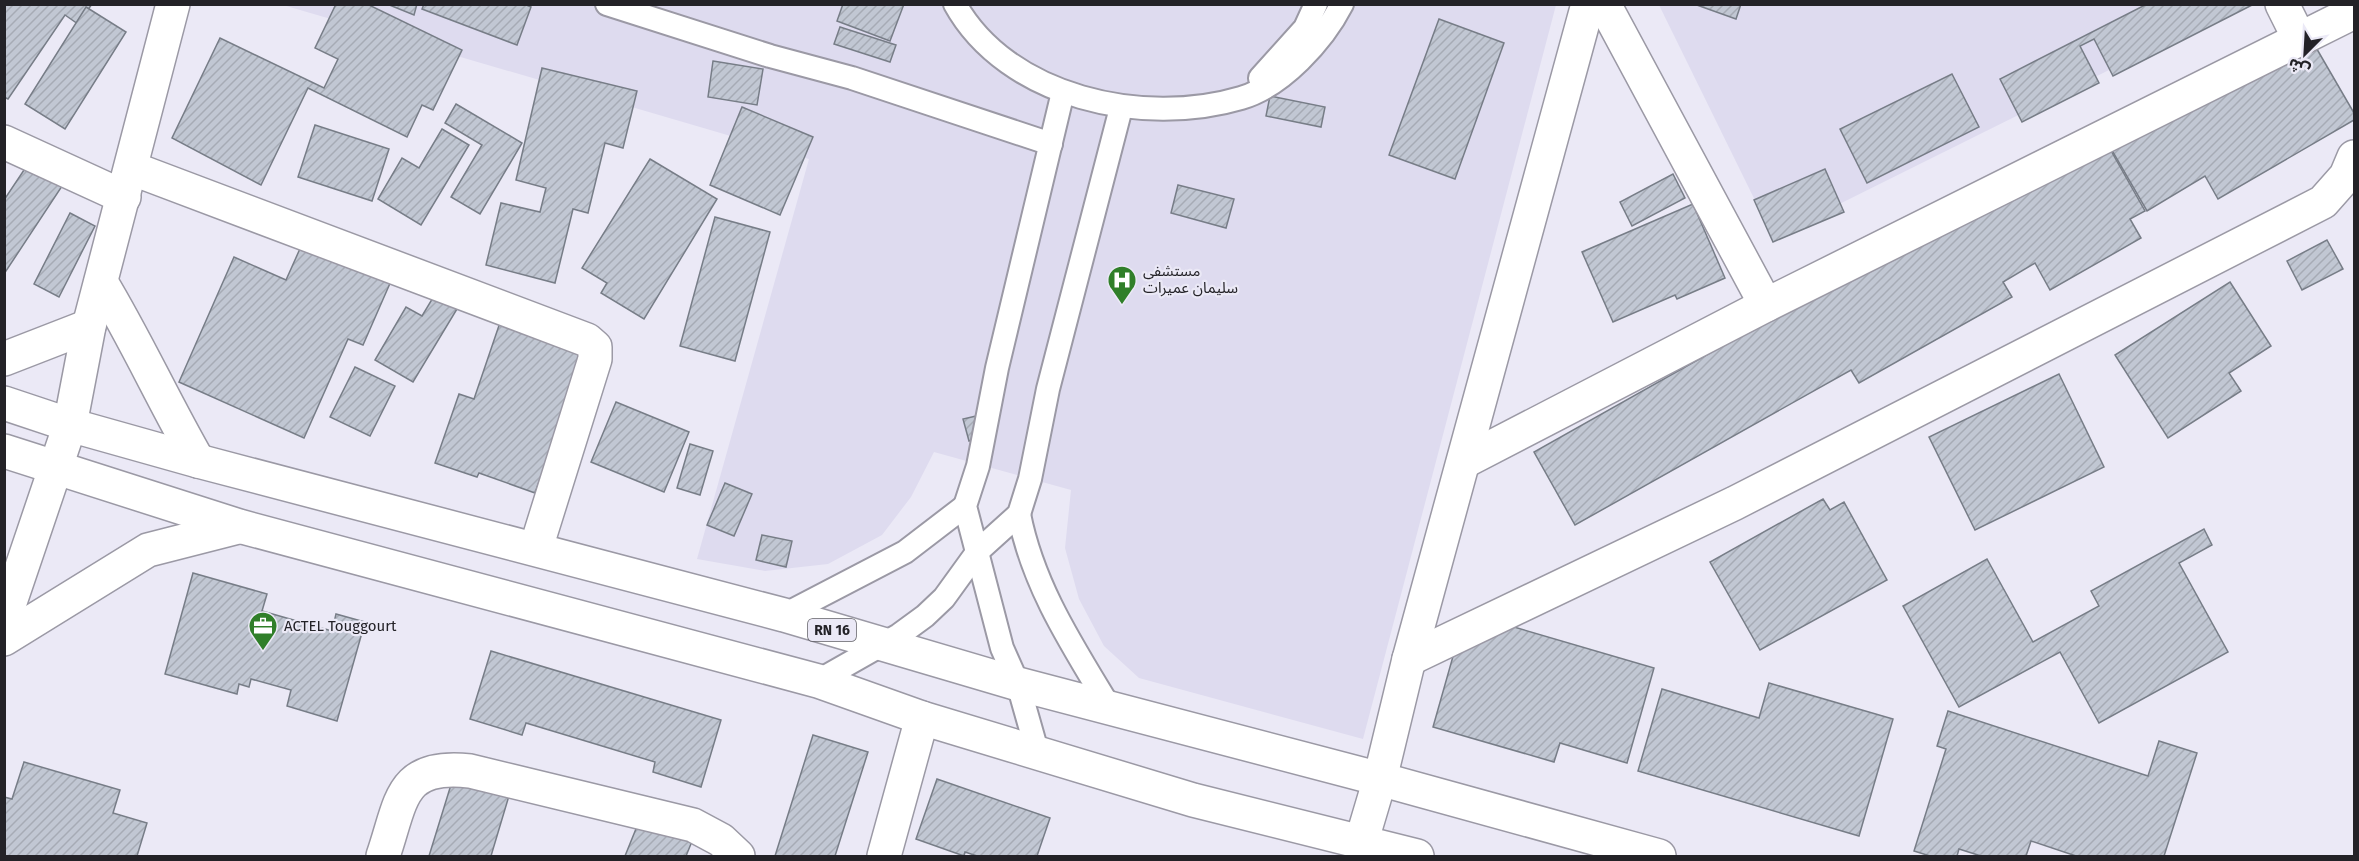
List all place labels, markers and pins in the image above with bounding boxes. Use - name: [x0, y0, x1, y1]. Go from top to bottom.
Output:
- place label: مستشفى سليمان عميرات: [1143, 262, 1238, 297]
- hospital icon: مستشفى سليمان عميرات: [1106, 264, 1138, 306]
- office icon: ACTEL Touggourt: [247, 610, 279, 652]
- place label: ACTEL Touggourt: [284, 617, 397, 635]

